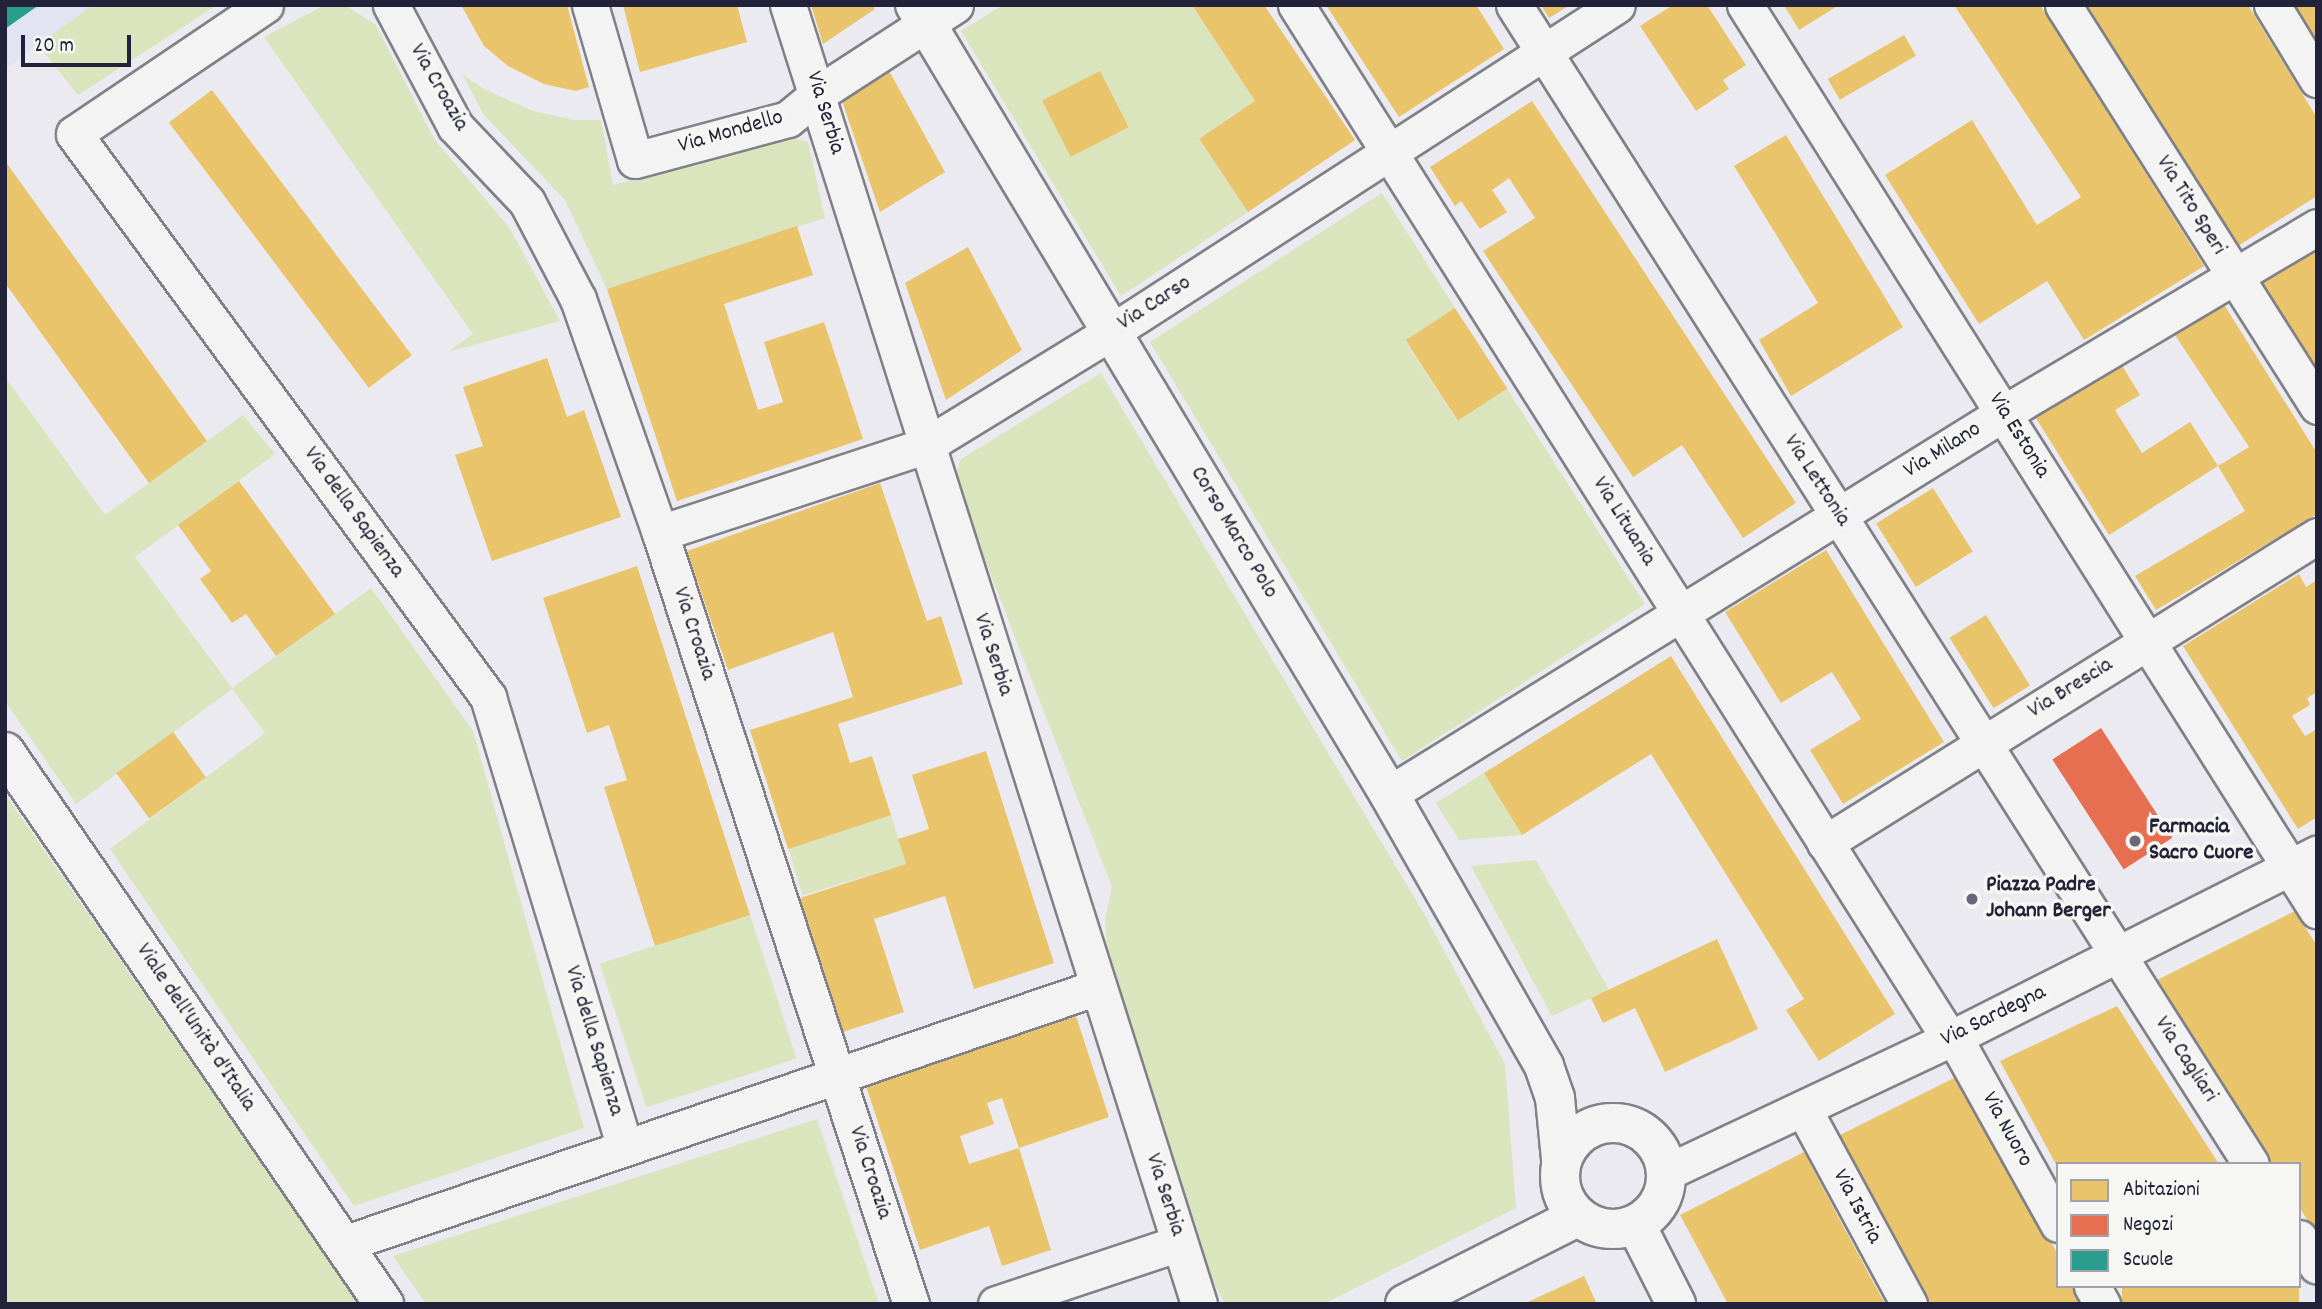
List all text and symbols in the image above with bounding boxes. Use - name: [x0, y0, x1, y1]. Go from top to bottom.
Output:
- scale bar: [24, 21, 135, 65]
- text: 20 m: [34, 32, 74, 62]
- street label: Via Croazia: [402, 40, 474, 136]
- street label: Via Serbia: [798, 68, 850, 158]
- street label: Via Mondello: [675, 105, 787, 161]
- street label: Via Tito Speri: [2149, 151, 2231, 261]
- street label: Via Carso: [1113, 270, 1197, 338]
- street label: Via Estonia: [1981, 388, 2055, 484]
- street label: Via Milano: [1899, 416, 1987, 486]
- street label: Via Lettonia: [1776, 430, 1856, 532]
- street label: Via della Sapienza: [296, 442, 410, 584]
- street label: Corso Marco Polo: [1183, 462, 1283, 604]
- street label: Via Lituania: [1585, 472, 1661, 572]
- street label: Via Croazia: [665, 584, 721, 684]
- street label: Via Serbia: [966, 610, 1018, 700]
- street label: Via Brescia: [2023, 652, 2119, 726]
- place label: Farmacia Sacro Cuore: [2149, 814, 2253, 868]
- marker: Farmacia Sacro Cuore: [2127, 833, 2143, 849]
- place label: Piazza Padre Johann Berger: [1986, 872, 2111, 926]
- marker: Piazza Padre Johann Berger: [1964, 891, 1980, 907]
- street label: Viale dell'Unità d'Italia: [129, 939, 261, 1117]
- street label: Via della Sapienza: [557, 963, 629, 1119]
- street label: Via Sardegna: [1937, 980, 2051, 1054]
- street label: Via Cagliari: [2147, 1012, 2223, 1108]
- street label: Via Nuoro: [1974, 1088, 2038, 1172]
- street label: Via Croazia: [841, 1123, 897, 1223]
- street label: Via Serbia: [1138, 1150, 1190, 1240]
- legend: [2056, 1162, 2301, 1288]
- street label: Via Istria: [1825, 1165, 1887, 1249]
- text: Abitazioni: [2123, 1176, 2200, 1206]
- text: Negozi: [2123, 1211, 2173, 1241]
- text: Scuole: [2123, 1246, 2173, 1276]

